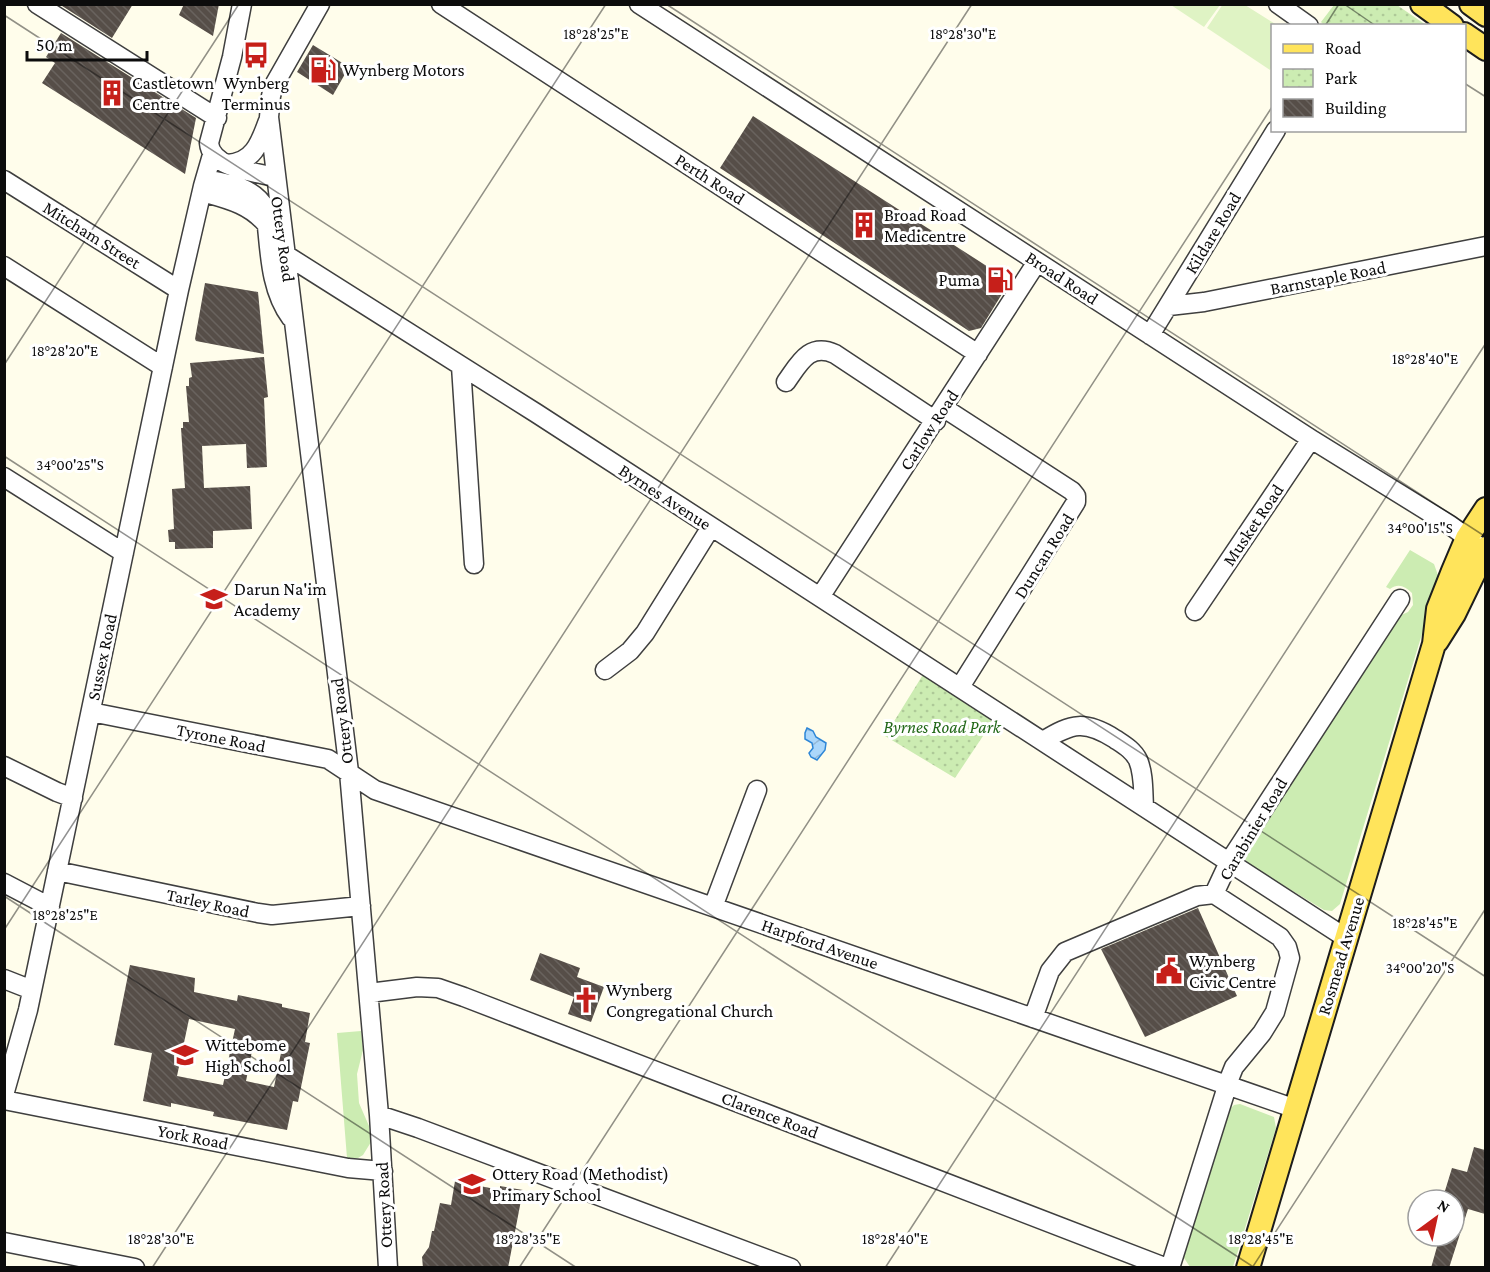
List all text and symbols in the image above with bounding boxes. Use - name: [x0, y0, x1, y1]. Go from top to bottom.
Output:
- scale bar: [27, 24, 147, 62]
- legend: [1271, 24, 1466, 132]
- text: 18°28'25"E: [563, 26, 629, 42]
- text: 18°28'30"E: [930, 26, 996, 42]
- text: 50 m: [36, 35, 73, 55]
- text: Road: [1325, 38, 1362, 58]
- bus stop icon: Wynberg Terminus: [241, 40, 271, 70]
- fuel station icon: Wynberg Motors: [308, 55, 338, 85]
- place label: Wynberg Motors: [343, 60, 465, 80]
- text: Park: [1325, 68, 1357, 88]
- place label: Castletown Centre: [132, 73, 215, 114]
- place label: Wynberg Terminus: [222, 73, 290, 114]
- building icon: Castletown Centre: [97, 78, 127, 108]
- text: Building: [1325, 98, 1387, 118]
- street label: Perth Road: [672, 149, 749, 209]
- street label: Kildare Road: [1181, 188, 1245, 277]
- street label: Ottery Road: [267, 195, 299, 284]
- street label: Mitcham Street: [40, 197, 145, 273]
- place label: Broad Road Medicentre: [884, 205, 967, 246]
- building icon: Broad Road Medicentre: [849, 210, 879, 240]
- street label: Broad Road: [1022, 247, 1102, 309]
- street label: Barnstaple Road: [1268, 257, 1388, 299]
- fuel station icon: Puma: [985, 265, 1015, 295]
- place label: Puma: [939, 270, 980, 290]
- text: 18°28'20"E: [32, 343, 98, 359]
- text: 18°28'40"E: [1392, 351, 1458, 367]
- street label: Carlow Road: [896, 386, 963, 474]
- text: 34°00'25"S: [36, 457, 104, 473]
- street label: Byrnes Avenue: [615, 460, 715, 534]
- street label: Musket Road: [1218, 480, 1288, 569]
- street label: Duncan Road: [1010, 509, 1078, 602]
- text: 34°00'15"S: [1387, 520, 1453, 536]
- place label: Darun Na'im Academy: [234, 579, 327, 620]
- school or university icon: Darun Na'im Academy: [199, 584, 229, 614]
- street label: Sussex Road: [83, 611, 121, 702]
- street label: Ottery Road: [327, 676, 357, 765]
- park label: Byrnes Road Park: [883, 717, 1002, 737]
- street label: Tyrone Road: [175, 720, 268, 757]
- street label: Carabinier Road: [1215, 774, 1292, 884]
- street label: Tarley Road: [165, 884, 252, 922]
- street label: Rosmead Avenue: [1314, 895, 1368, 1017]
- text: 18°28'25"E: [32, 907, 98, 923]
- street label: Harpford Avenue: [759, 915, 881, 973]
- text: 18°28'45"E: [1393, 915, 1457, 931]
- place label: Wynberg Civic Centre: [1189, 951, 1276, 992]
- public building icon: Wynberg Civic Centre: [1154, 956, 1184, 986]
- text: 34°00'20"S: [1386, 960, 1454, 976]
- place label: Wynberg Congregational Church: [606, 980, 774, 1021]
- church icon: Wynberg Congregational Church: [571, 985, 601, 1015]
- place label: Wittebome High School: [205, 1035, 292, 1076]
- school or university icon: Wittebome High School: [170, 1040, 200, 1070]
- street label: Clarence Road: [719, 1087, 822, 1143]
- street label: York Road: [156, 1120, 231, 1154]
- street label: Ottery Road: [372, 1161, 396, 1249]
- place label: Ottery Road (Methodist) Primary School: [492, 1164, 669, 1205]
- school or university icon: Ottery Road (Methodist) Primary School: [457, 1169, 487, 1199]
- north arrow: [1406, 1188, 1466, 1248]
- text: N: [1435, 1196, 1453, 1216]
- text: 18°28'30"E: [128, 1231, 194, 1247]
- text: 18°28'35"E: [496, 1231, 560, 1247]
- text: 18°28'40"E: [862, 1231, 928, 1247]
- text: 18°28'45"E: [1229, 1231, 1293, 1247]

